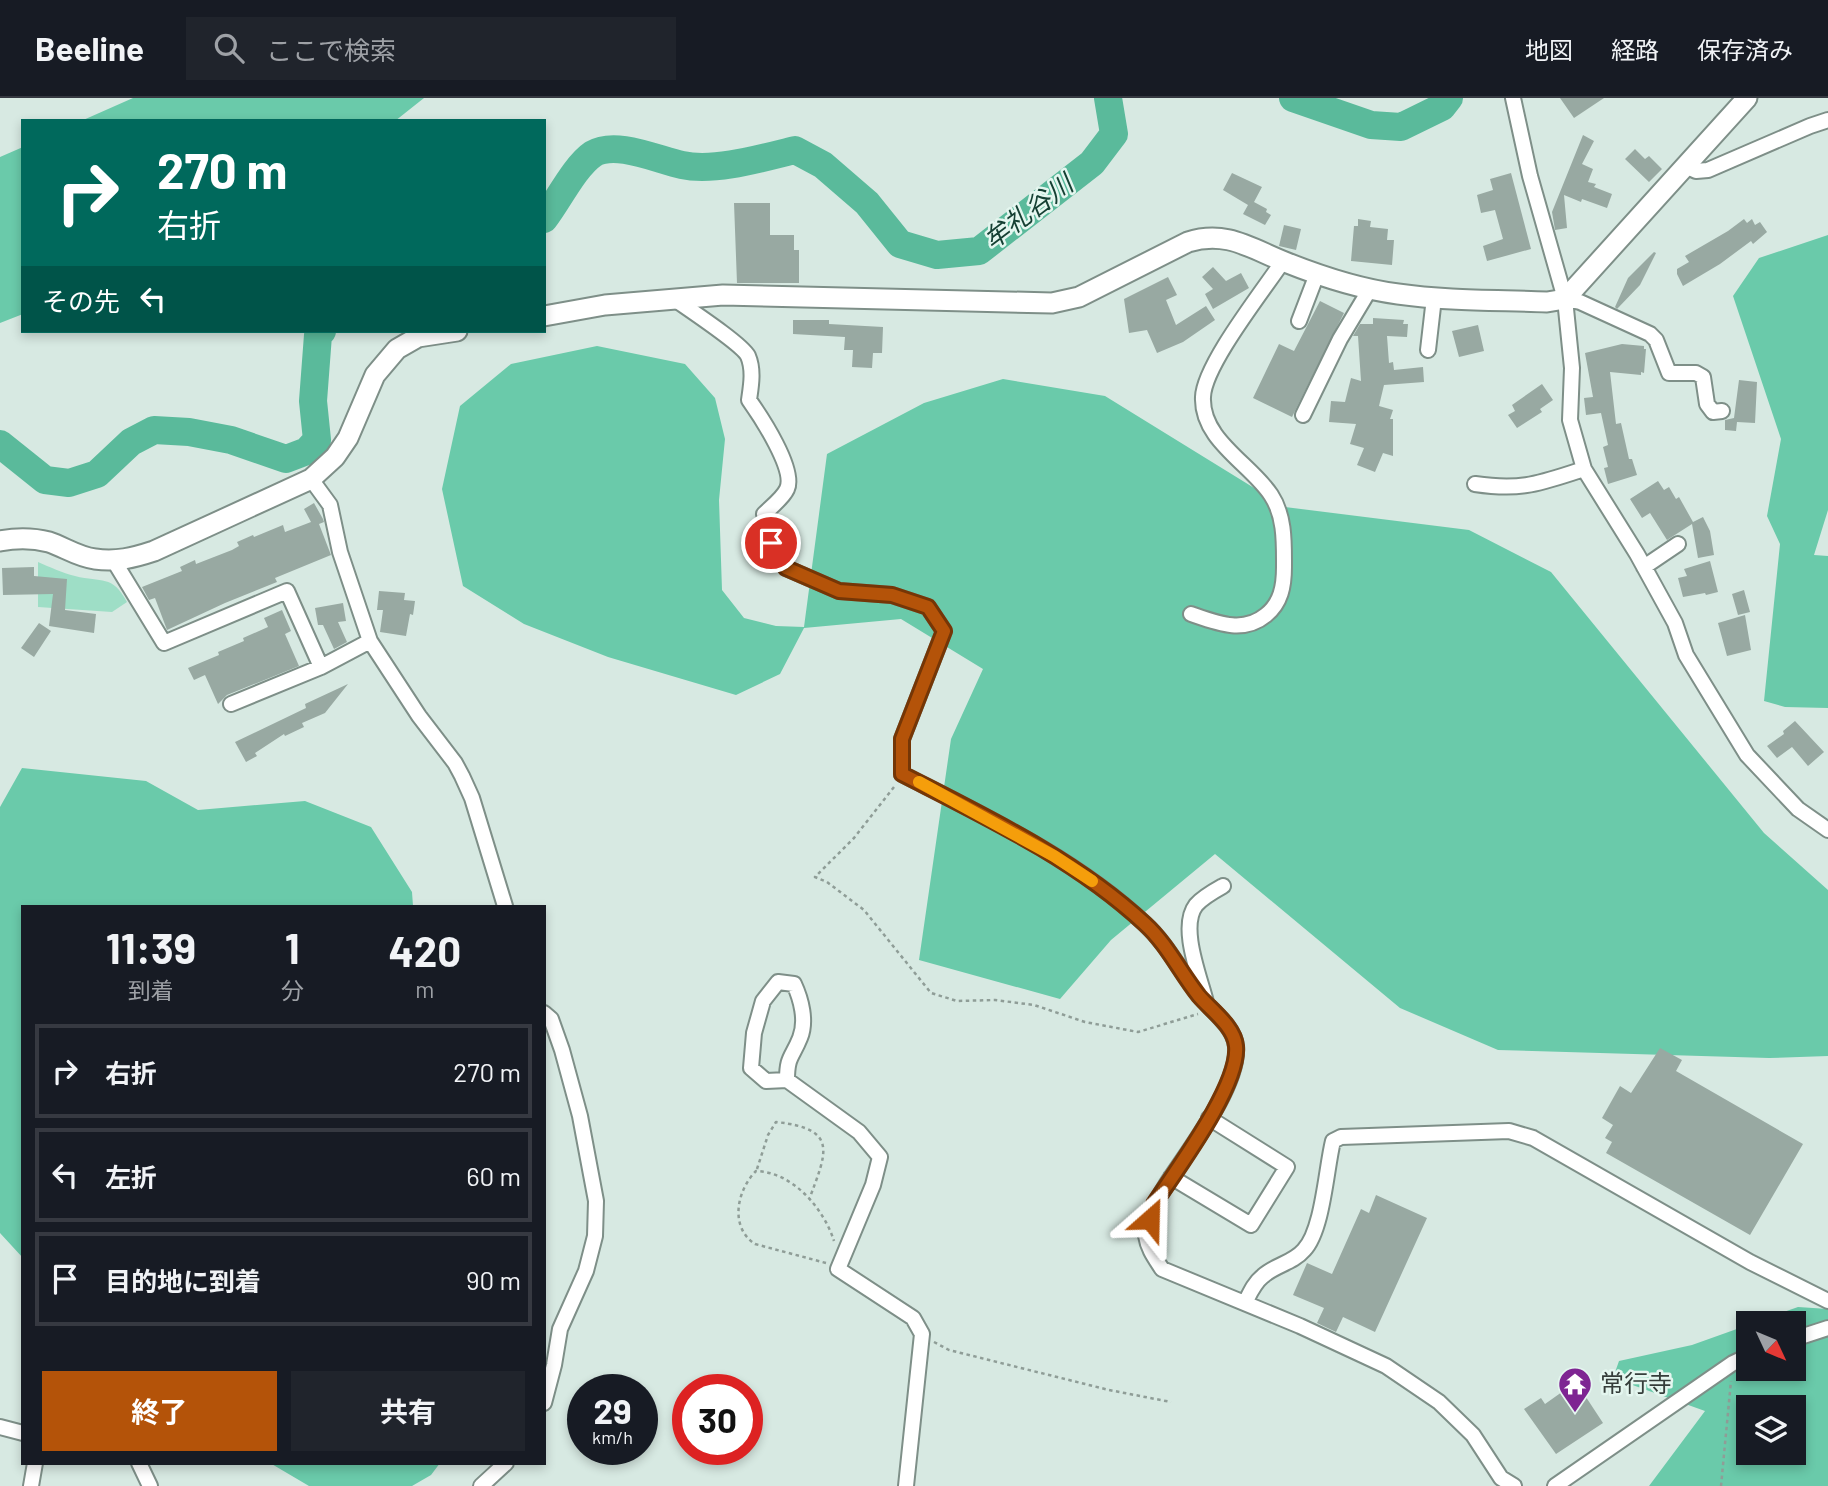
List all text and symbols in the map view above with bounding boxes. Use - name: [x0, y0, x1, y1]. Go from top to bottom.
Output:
- search box: [186, 17, 676, 80]
- text: Beeline: [35, 28, 144, 68]
- icon: search: [210, 29, 248, 67]
- text: ここで検索: [266, 34, 396, 65]
- text: 地図: [1525, 35, 1573, 64]
- text: 経路: [1611, 35, 1659, 64]
- text: 保存済み: [1697, 35, 1793, 64]
- text: 270 m: [157, 140, 287, 199]
- icon: right: [42, 147, 133, 238]
- water label: 牟礼谷川: [976, 165, 1080, 254]
- text: 右折: [157, 205, 221, 243]
- icon: left: [134, 280, 172, 318]
- text: その先: [42, 285, 120, 316]
- pin: [741, 513, 801, 573]
- icon: arrive: [752, 524, 790, 562]
- text: 11:39: [106, 922, 196, 972]
- text: 1: [285, 922, 300, 972]
- text: 420: [388, 925, 461, 975]
- text: m: [415, 975, 434, 1003]
- text: 到着: [128, 976, 174, 1004]
- text: 分: [281, 976, 304, 1004]
- icon: right: [46, 1052, 84, 1090]
- text: 270 m: [453, 1056, 521, 1087]
- text: 右折: [105, 1057, 157, 1088]
- icon: left: [46, 1156, 84, 1194]
- text: 60 m: [466, 1160, 521, 1191]
- text: 左折: [105, 1161, 157, 1192]
- position arrow: [1113, 1182, 1187, 1256]
- icon: arrive: [46, 1260, 84, 1298]
- text: 90 m: [466, 1264, 521, 1295]
- text: 目的地に到着: [105, 1265, 261, 1296]
- north arrow: [1736, 1311, 1806, 1381]
- map controls: [1736, 1311, 1806, 1465]
- temple icon: 常行寺: [1556, 1365, 1594, 1414]
- place label: 常行寺: [1600, 1368, 1672, 1397]
- button: 終了: [42, 1371, 277, 1451]
- button: 共有: [291, 1371, 525, 1451]
- speed limit sign: 30: [672, 1374, 763, 1465]
- text: 29: [593, 1389, 632, 1431]
- button: layers: [1736, 1395, 1806, 1465]
- text: km/h: [592, 1426, 633, 1448]

